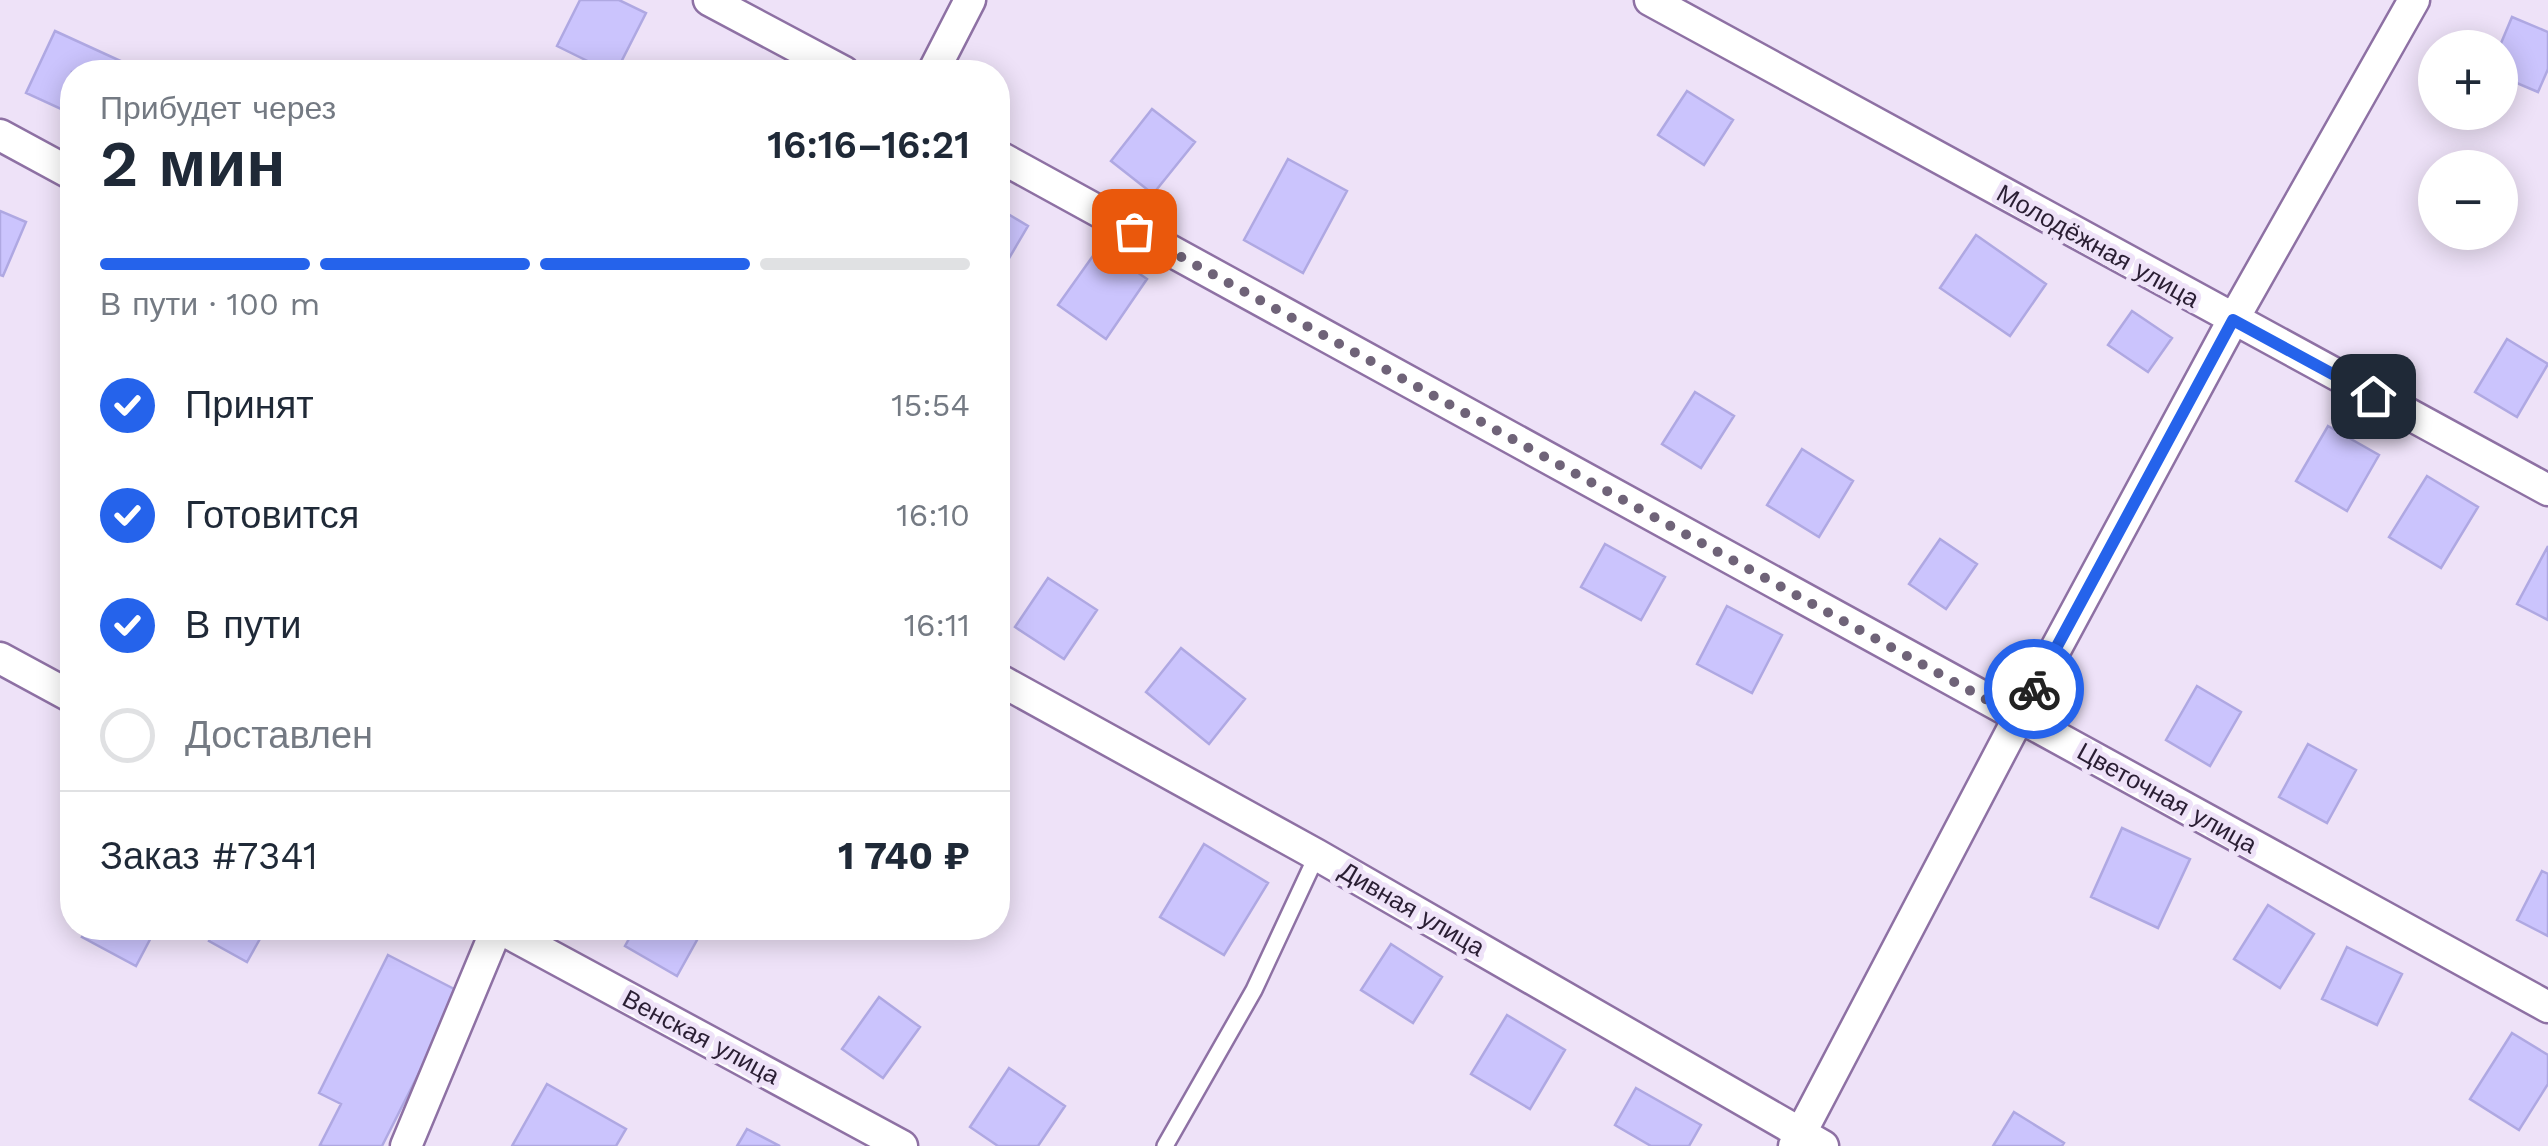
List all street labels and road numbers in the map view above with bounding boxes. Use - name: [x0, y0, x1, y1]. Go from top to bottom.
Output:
- street label: Молодёжная улица: [1992, 178, 2204, 314]
- street label: Цветочная улица: [2072, 737, 2262, 859]
- street label: Дивная улица: [1334, 856, 1490, 962]
- street label: Венская улица: [618, 984, 784, 1090]

